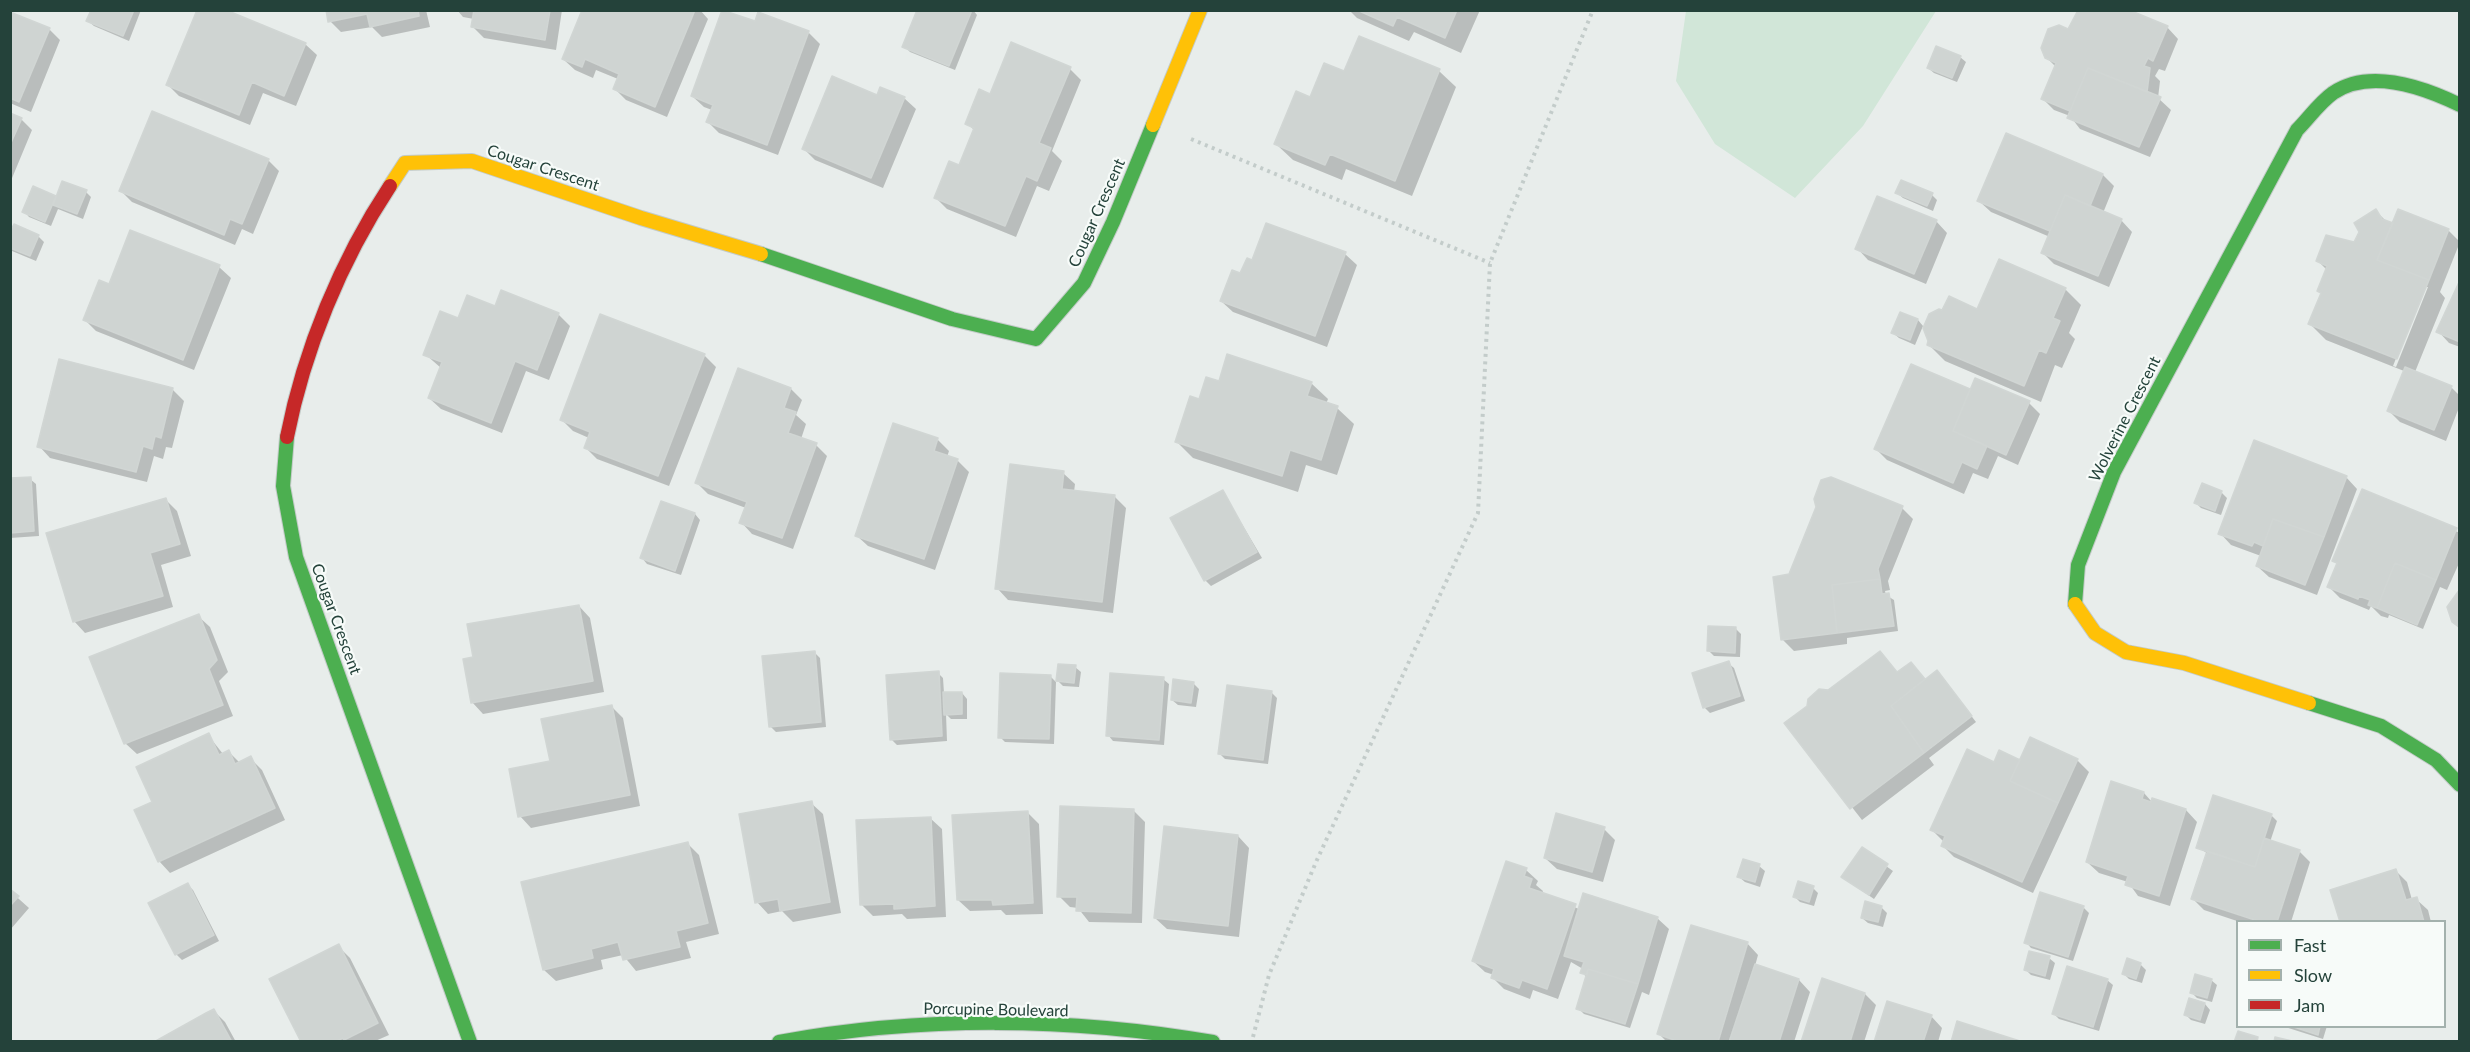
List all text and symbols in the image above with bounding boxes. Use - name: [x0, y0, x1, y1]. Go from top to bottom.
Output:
- street label: Cougar Crescent: [485, 141, 601, 195]
- street label: Cougar Crescent: [1064, 156, 1130, 270]
- street label: Wolverine Crescent: [2085, 353, 2165, 485]
- street label: Cougar Crescent: [307, 561, 365, 677]
- legend: [2236, 920, 2446, 1028]
- text: Fast: [2294, 934, 2326, 956]
- text: Slow: [2294, 964, 2332, 986]
- text: Jam: [2294, 994, 2325, 1016]
- street label: Porcupine Boulevard: [923, 999, 1069, 1021]

